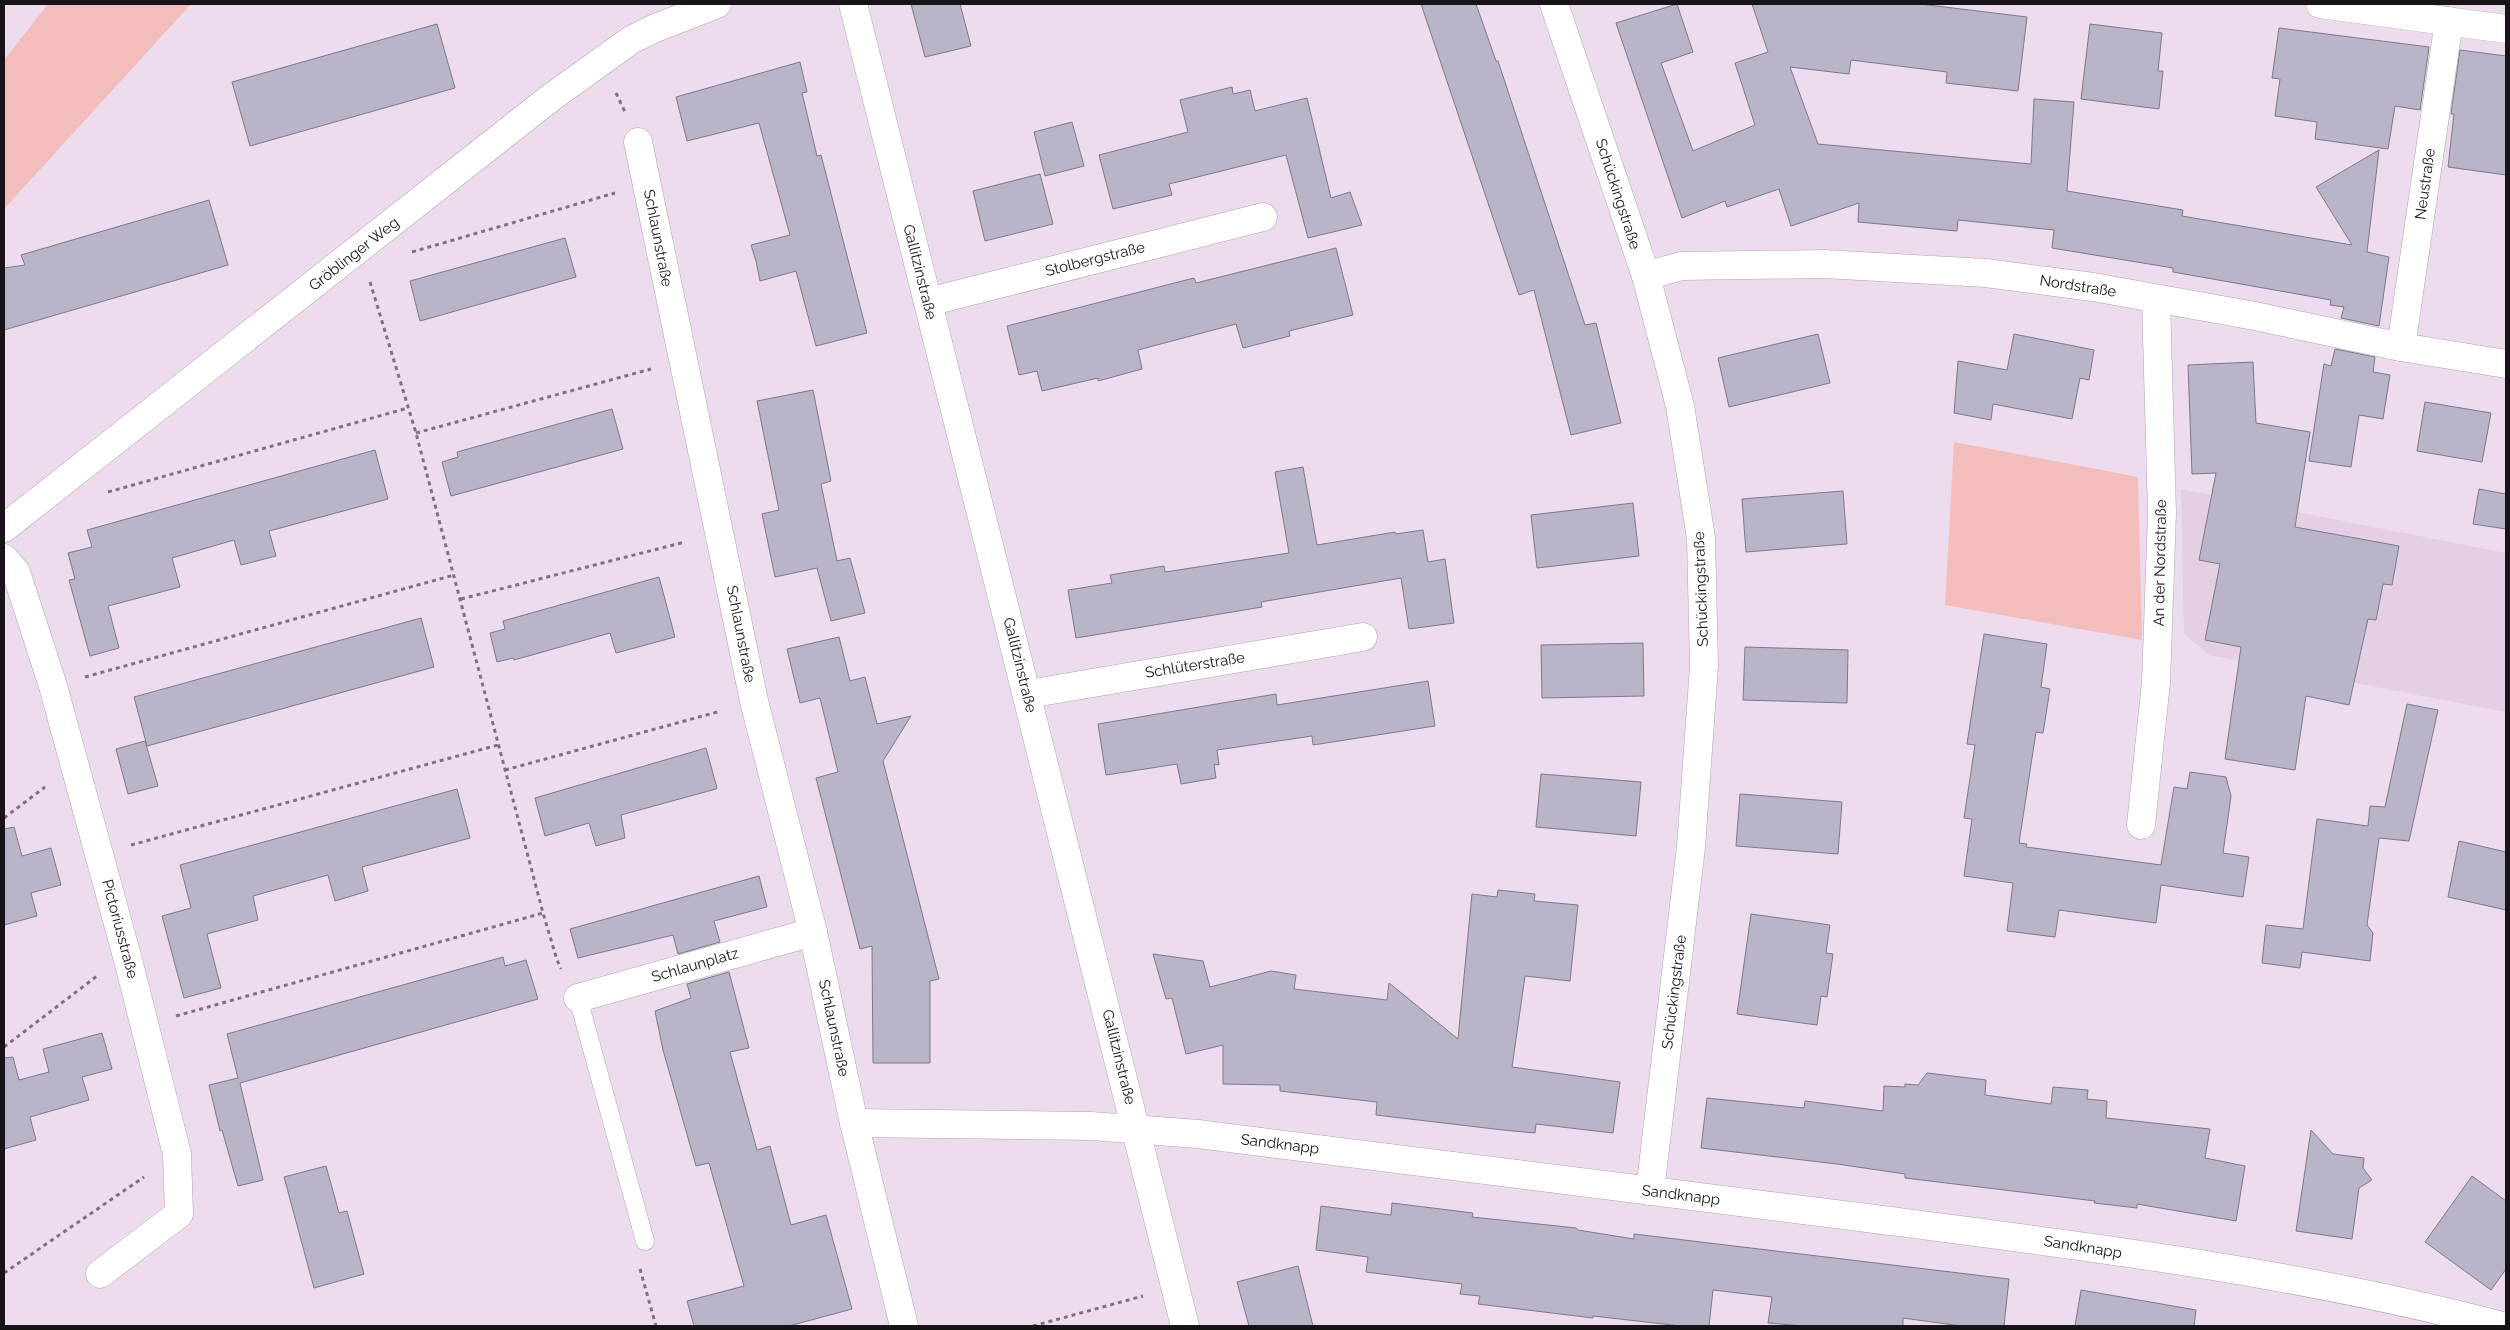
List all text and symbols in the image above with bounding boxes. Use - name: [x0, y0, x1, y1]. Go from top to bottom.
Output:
- street label: Schückingstraße: [1592, 136, 1644, 252]
- street label: Neustraße: [2411, 147, 2439, 221]
- street label: Schlaunstraße: [640, 188, 676, 288]
- street label: Gröblinger Weg: [305, 213, 403, 295]
- street label: Gallitzinstraße: [899, 223, 941, 322]
- street label: Stolbergstraße: [1043, 238, 1147, 280]
- street label: Nordstraße: [2038, 271, 2118, 301]
- street label: An der Nordstraße: [2150, 499, 2170, 627]
- street label: Schückingstraße: [1690, 531, 1712, 647]
- street label: Schlaunstraße: [723, 584, 759, 684]
- street label: Gallitzinstraße: [999, 616, 1041, 715]
- street label: Schlüterstraße: [1144, 648, 1246, 682]
- street label: Pictoriusstraße: [98, 877, 142, 981]
- street label: Schückingstraße: [1658, 934, 1690, 1050]
- street label: Schlaunplatz: [649, 944, 741, 986]
- street label: Schlaunstraße: [815, 978, 853, 1078]
- street label: Gallitzinstraße: [1098, 1008, 1140, 1107]
- street label: Sandknapp: [1240, 1130, 1320, 1158]
- street label: Sandknapp: [1641, 1181, 1721, 1209]
- street label: Sandknapp: [2043, 1232, 2123, 1262]

